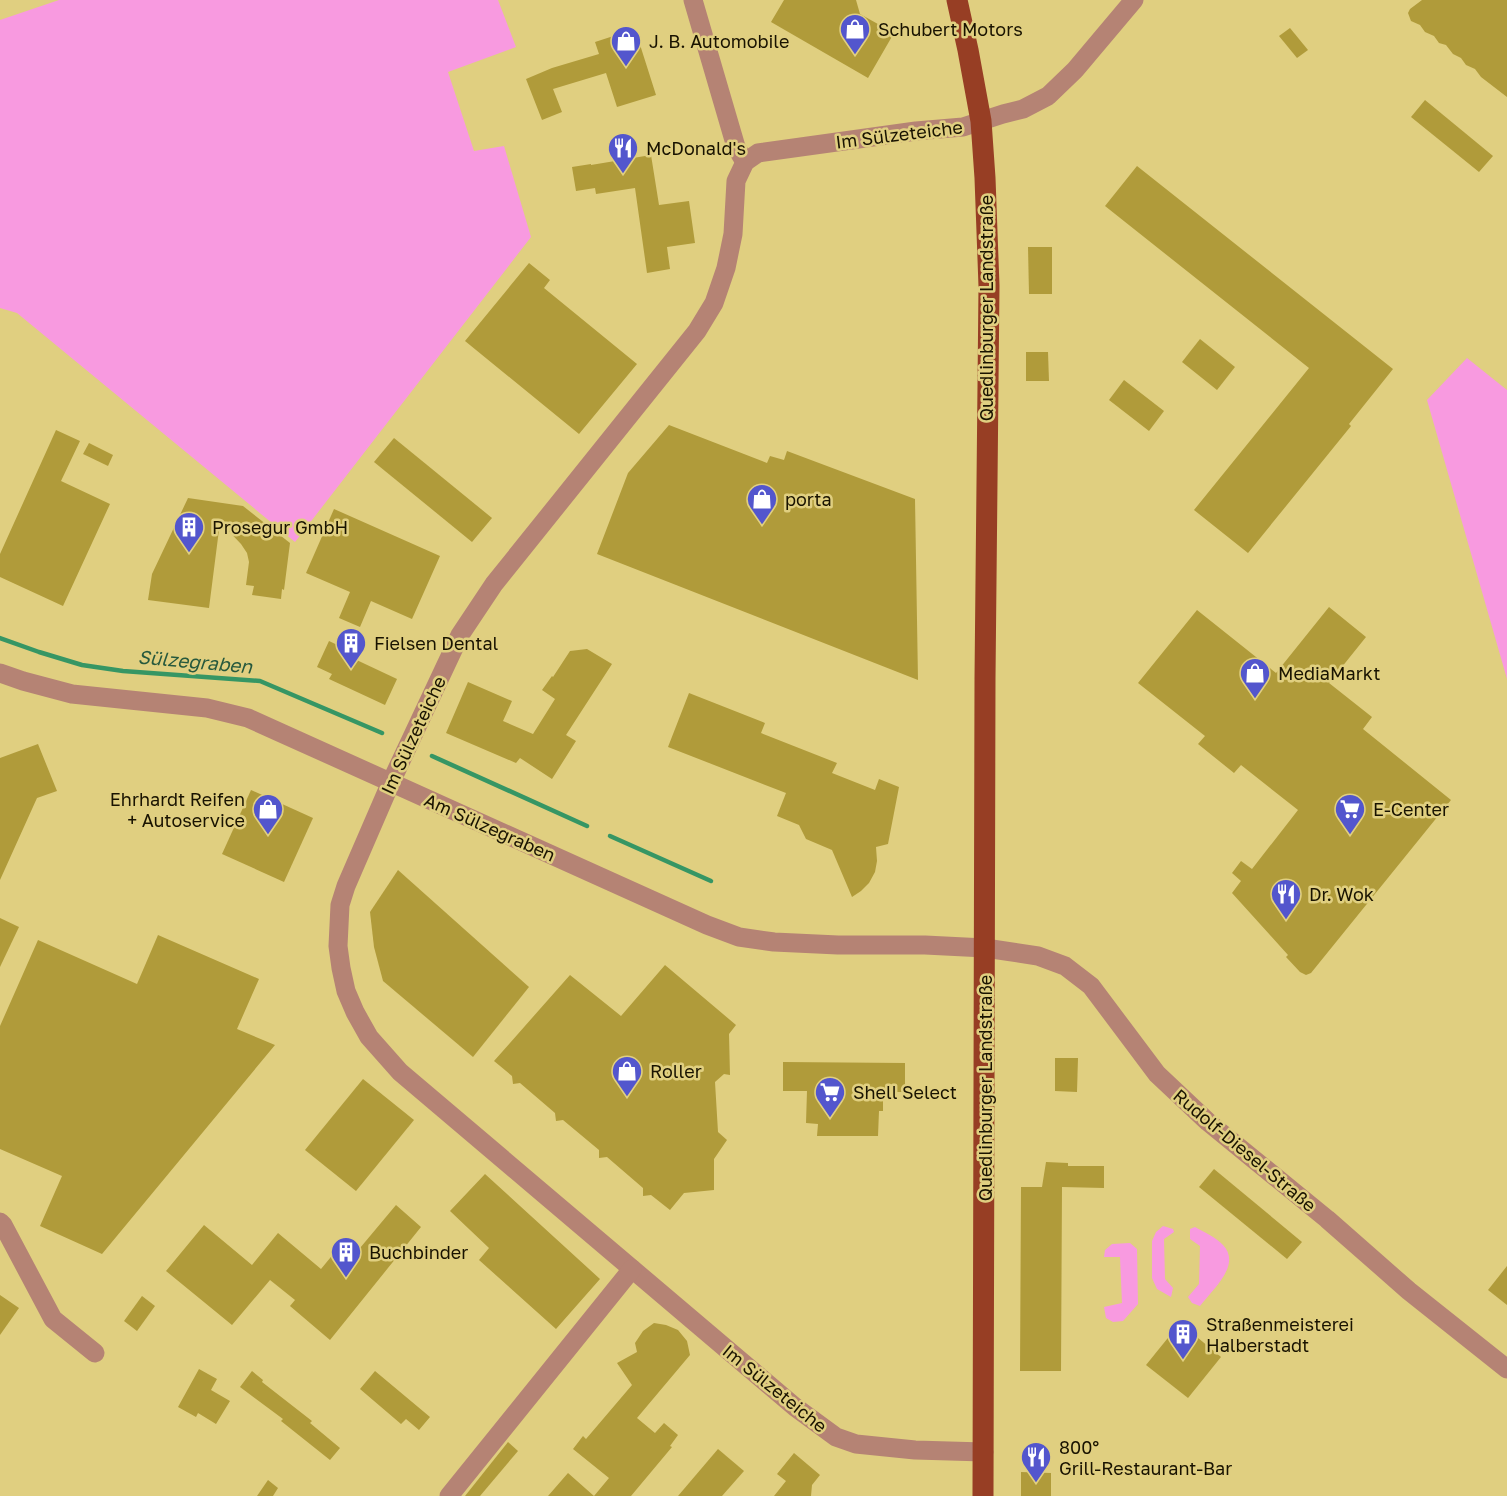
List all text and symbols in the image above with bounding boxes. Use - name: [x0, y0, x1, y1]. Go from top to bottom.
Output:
- shop icon: Schubert Motors: [838, 12, 872, 56]
- place label: Schubert Motors: [878, 18, 1023, 40]
- shop icon: J. B. Automobile: [609, 24, 643, 68]
- place label: J. B. Automobile: [649, 30, 789, 52]
- street label: Im Sülzeteiche: [834, 115, 964, 153]
- restaurant icon: McDonald's: [606, 131, 640, 175]
- place label: McDonald's: [646, 137, 746, 159]
- street label: Quedlinburger Landstraße: [975, 195, 997, 421]
- shop icon: porta: [745, 482, 779, 526]
- place label: porta: [785, 488, 832, 510]
- building icon: Prosegur GmbH: [172, 510, 206, 554]
- place label: Prosegur GmbH: [212, 516, 348, 538]
- building icon: Fielsen Dental: [334, 626, 368, 670]
- place label: Fielsen Dental: [374, 632, 499, 654]
- water label: Sülzegraben: [137, 645, 254, 678]
- shop icon: MediaMarkt: [1238, 656, 1272, 700]
- place label: MediaMarkt: [1278, 662, 1380, 684]
- street label: Im Sülzeteiche: [376, 672, 450, 798]
- place label: Ehrhardt Reifen + Autoservice: [110, 788, 245, 831]
- street label: Am Sülzegraben: [421, 788, 559, 866]
- shop icon: Ehrhardt Reifen + Autoservice: [251, 792, 285, 836]
- supermarket icon: E-Center: [1333, 792, 1367, 836]
- place label: E-Center: [1373, 798, 1449, 820]
- restaurant icon: Dr. Wok: [1269, 877, 1303, 921]
- place label: Dr. Wok: [1309, 883, 1374, 905]
- street label: Quedlinburger Landstraße: [974, 975, 996, 1201]
- shop icon: Roller: [610, 1054, 644, 1098]
- place label: Roller: [650, 1060, 702, 1082]
- supermarket icon: Shell Select: [813, 1075, 847, 1119]
- place label: Shell Select: [853, 1081, 957, 1103]
- street label: Rudolf-Diesel-Straße: [1169, 1084, 1321, 1216]
- building icon: Buchbinder: [329, 1235, 363, 1279]
- place label: Buchbinder: [369, 1241, 468, 1263]
- place label: Straßenmeisterei Halberstadt: [1206, 1313, 1354, 1356]
- building icon: Straßenmeisterei Halberstadt: [1166, 1317, 1200, 1361]
- street label: Im Sülzeteiche: [718, 1339, 832, 1437]
- place label: 800° Grill-Restaurant-Bar: [1059, 1436, 1232, 1479]
- restaurant icon: 800° Grill-Restaurant-Bar: [1019, 1440, 1053, 1484]

